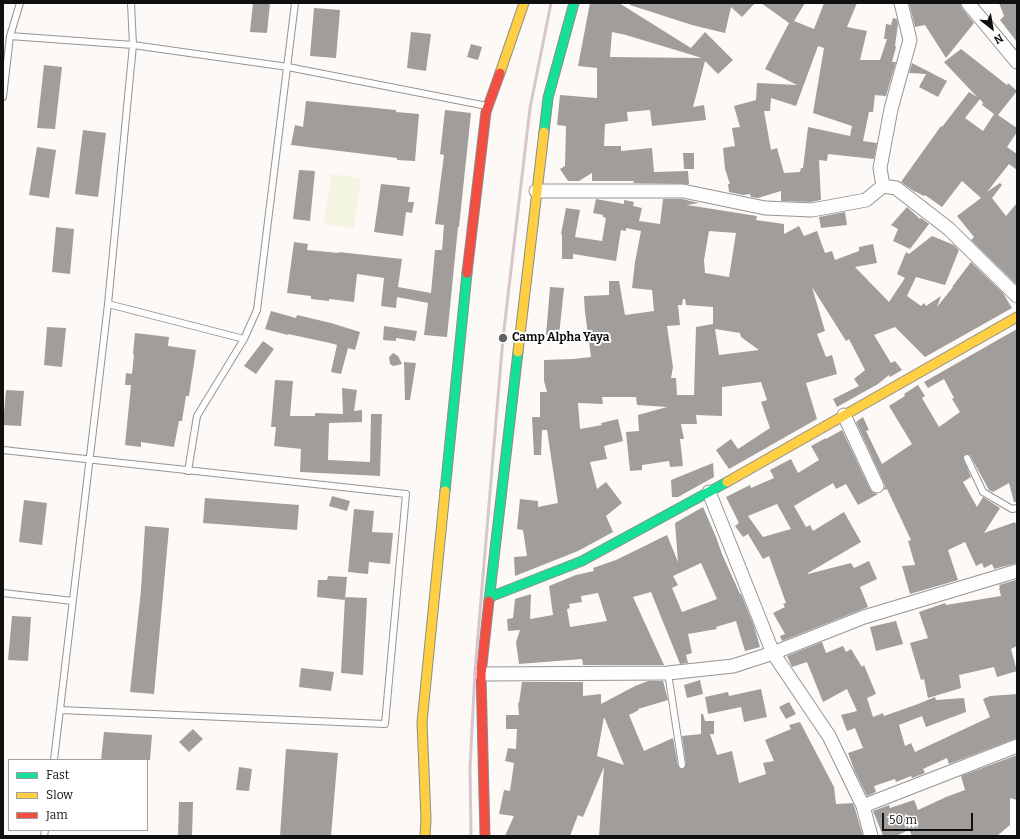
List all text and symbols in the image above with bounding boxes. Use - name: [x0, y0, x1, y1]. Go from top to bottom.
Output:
- north arrow: [972, 8, 1012, 48]
- text: N: [991, 31, 1005, 46]
- place label: Camp Alpha Yaya: [512, 331, 610, 345]
- marker: Camp Alpha Yaya: [497, 332, 509, 344]
- legend: [8, 759, 148, 831]
- text: Fast: [46, 768, 69, 782]
- text: Slow: [46, 788, 73, 802]
- scale bar: [884, 805, 975, 831]
- text: Jam: [46, 808, 68, 822]
- text: 50 m: [889, 813, 917, 827]

